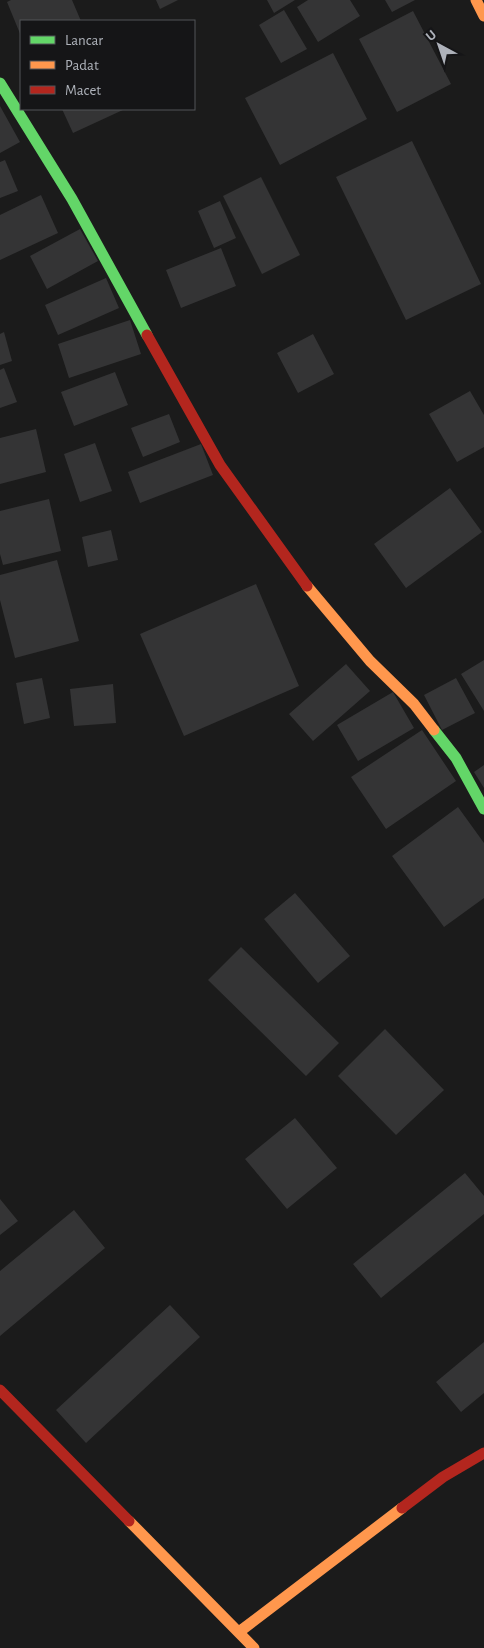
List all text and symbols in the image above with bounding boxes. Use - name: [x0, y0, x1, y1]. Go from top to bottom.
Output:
- legend: [20, 20, 195, 110]
- north arrow: [414, 20, 464, 70]
- text: U: [423, 28, 439, 44]
- text: Lancar: [65, 33, 103, 48]
- text: Padat: [65, 58, 99, 73]
- text: Macet: [65, 83, 101, 98]

